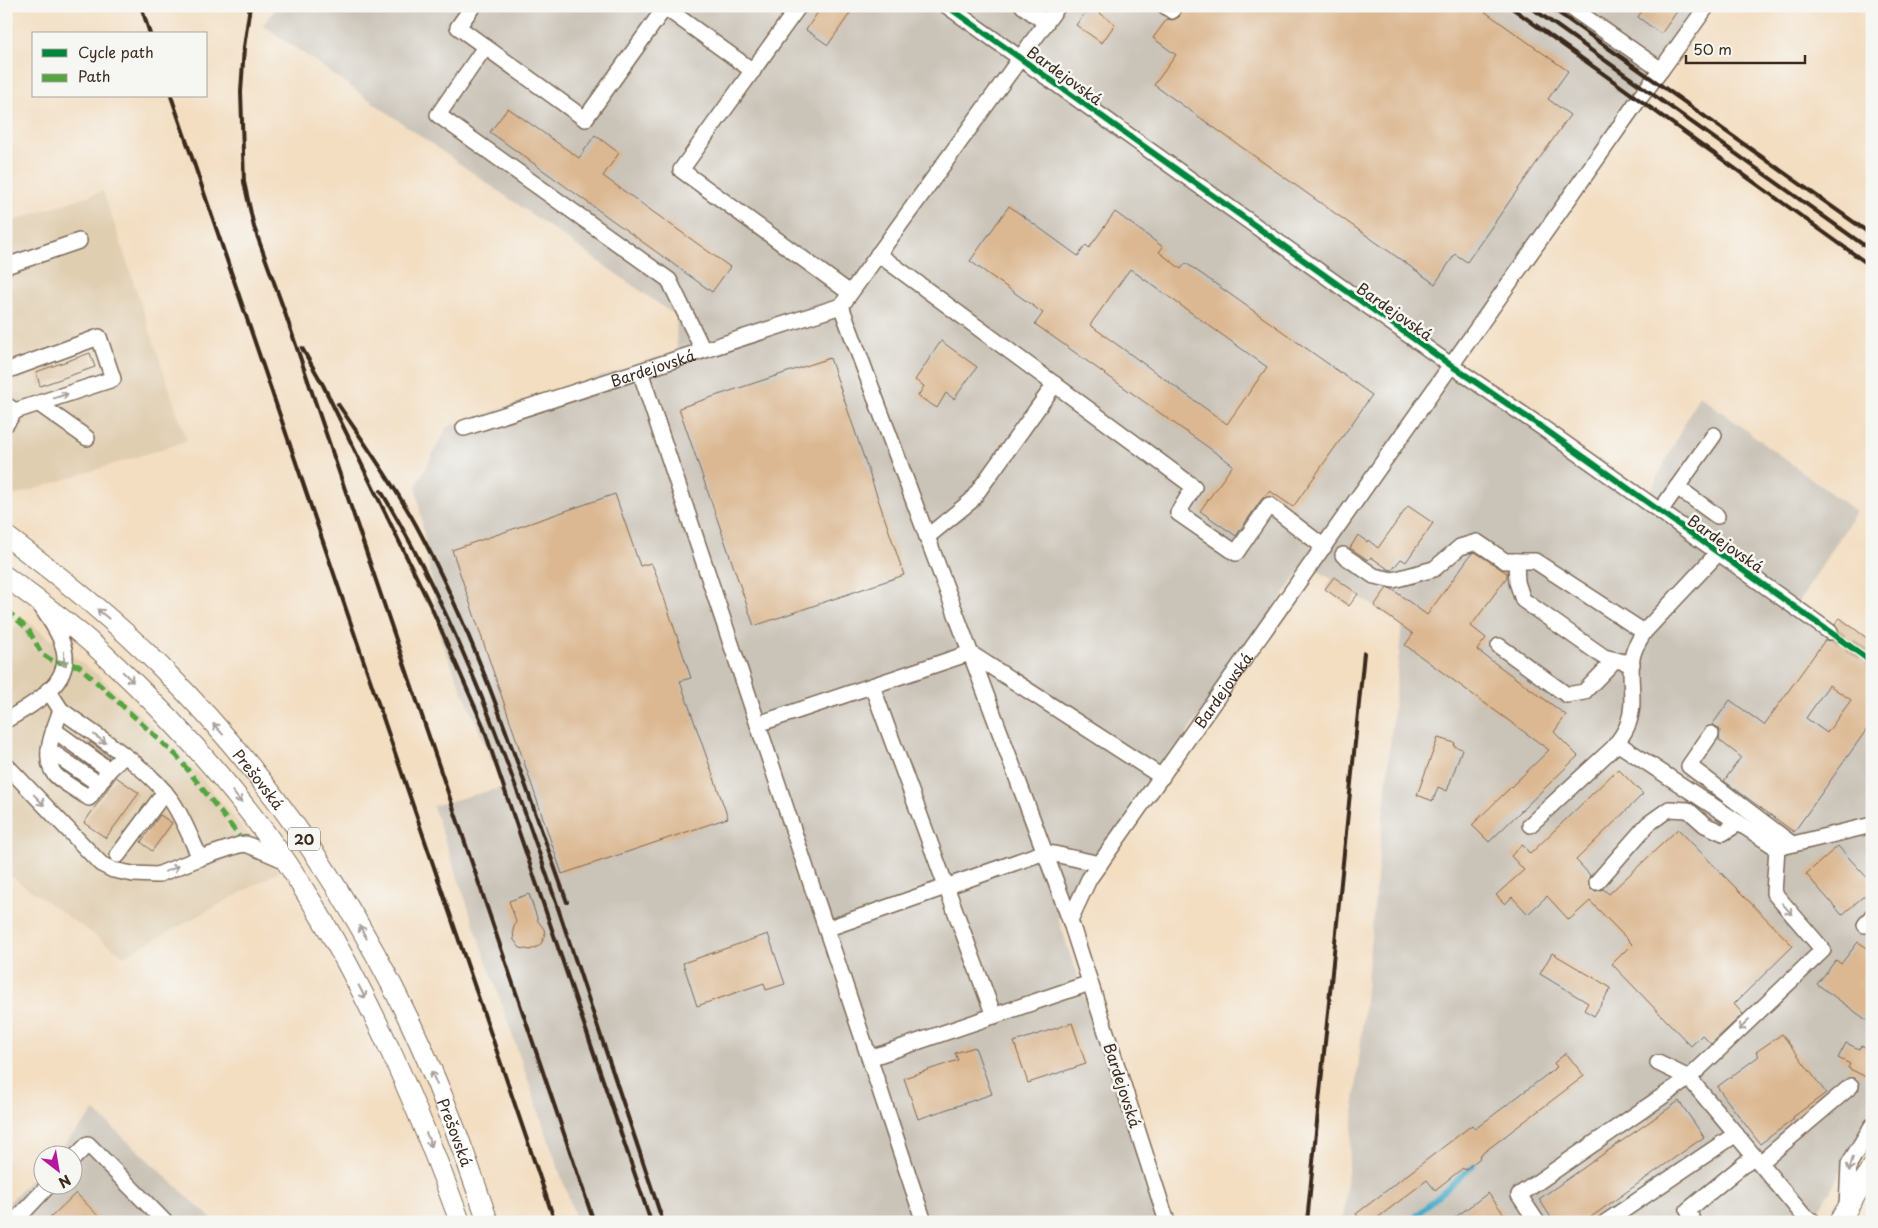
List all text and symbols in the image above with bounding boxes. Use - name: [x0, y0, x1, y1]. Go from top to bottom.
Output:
- legend: [32, 32, 208, 98]
- scale bar: [1686, 32, 1804, 64]
- text: 50 m: [1693, 37, 1732, 60]
- text: Cycle path: [78, 40, 154, 63]
- street label: Bardejovská: [1023, 40, 1108, 111]
- text: Path: [78, 64, 110, 87]
- street label: Bardejovská: [1352, 276, 1438, 346]
- street label: Bardejovská: [607, 342, 698, 392]
- one-way arrow: [53, 391, 68, 400]
- street label: Bardejovská: [1683, 508, 1769, 578]
- one-way arrow: [97, 609, 110, 620]
- street label: Bardejovská: [1188, 647, 1258, 732]
- one-way arrow: [59, 651, 69, 667]
- one-way arrow: [122, 671, 134, 683]
- one-way arrow: [212, 723, 224, 736]
- one-way arrow: [93, 734, 107, 744]
- street label: Prešovská: [228, 743, 291, 814]
- one-way arrow: [232, 790, 243, 803]
- one-way arrow: [33, 794, 45, 807]
- road number: 20: [288, 828, 320, 851]
- one-way arrow: [164, 864, 179, 873]
- one-way arrow: [1782, 902, 1793, 915]
- one-way arrow: [358, 925, 367, 940]
- one-way arrow: [357, 985, 367, 1000]
- one-way arrow: [1738, 1019, 1751, 1031]
- street label: Bardejovská: [1098, 1040, 1148, 1131]
- one-way arrow: [429, 1071, 439, 1086]
- street label: Prešovská: [433, 1094, 479, 1170]
- one-way arrow: [426, 1133, 435, 1148]
- north arrow: [32, 1146, 82, 1196]
- one-way arrow: [1846, 1156, 1856, 1172]
- text: N: [55, 1170, 75, 1193]

